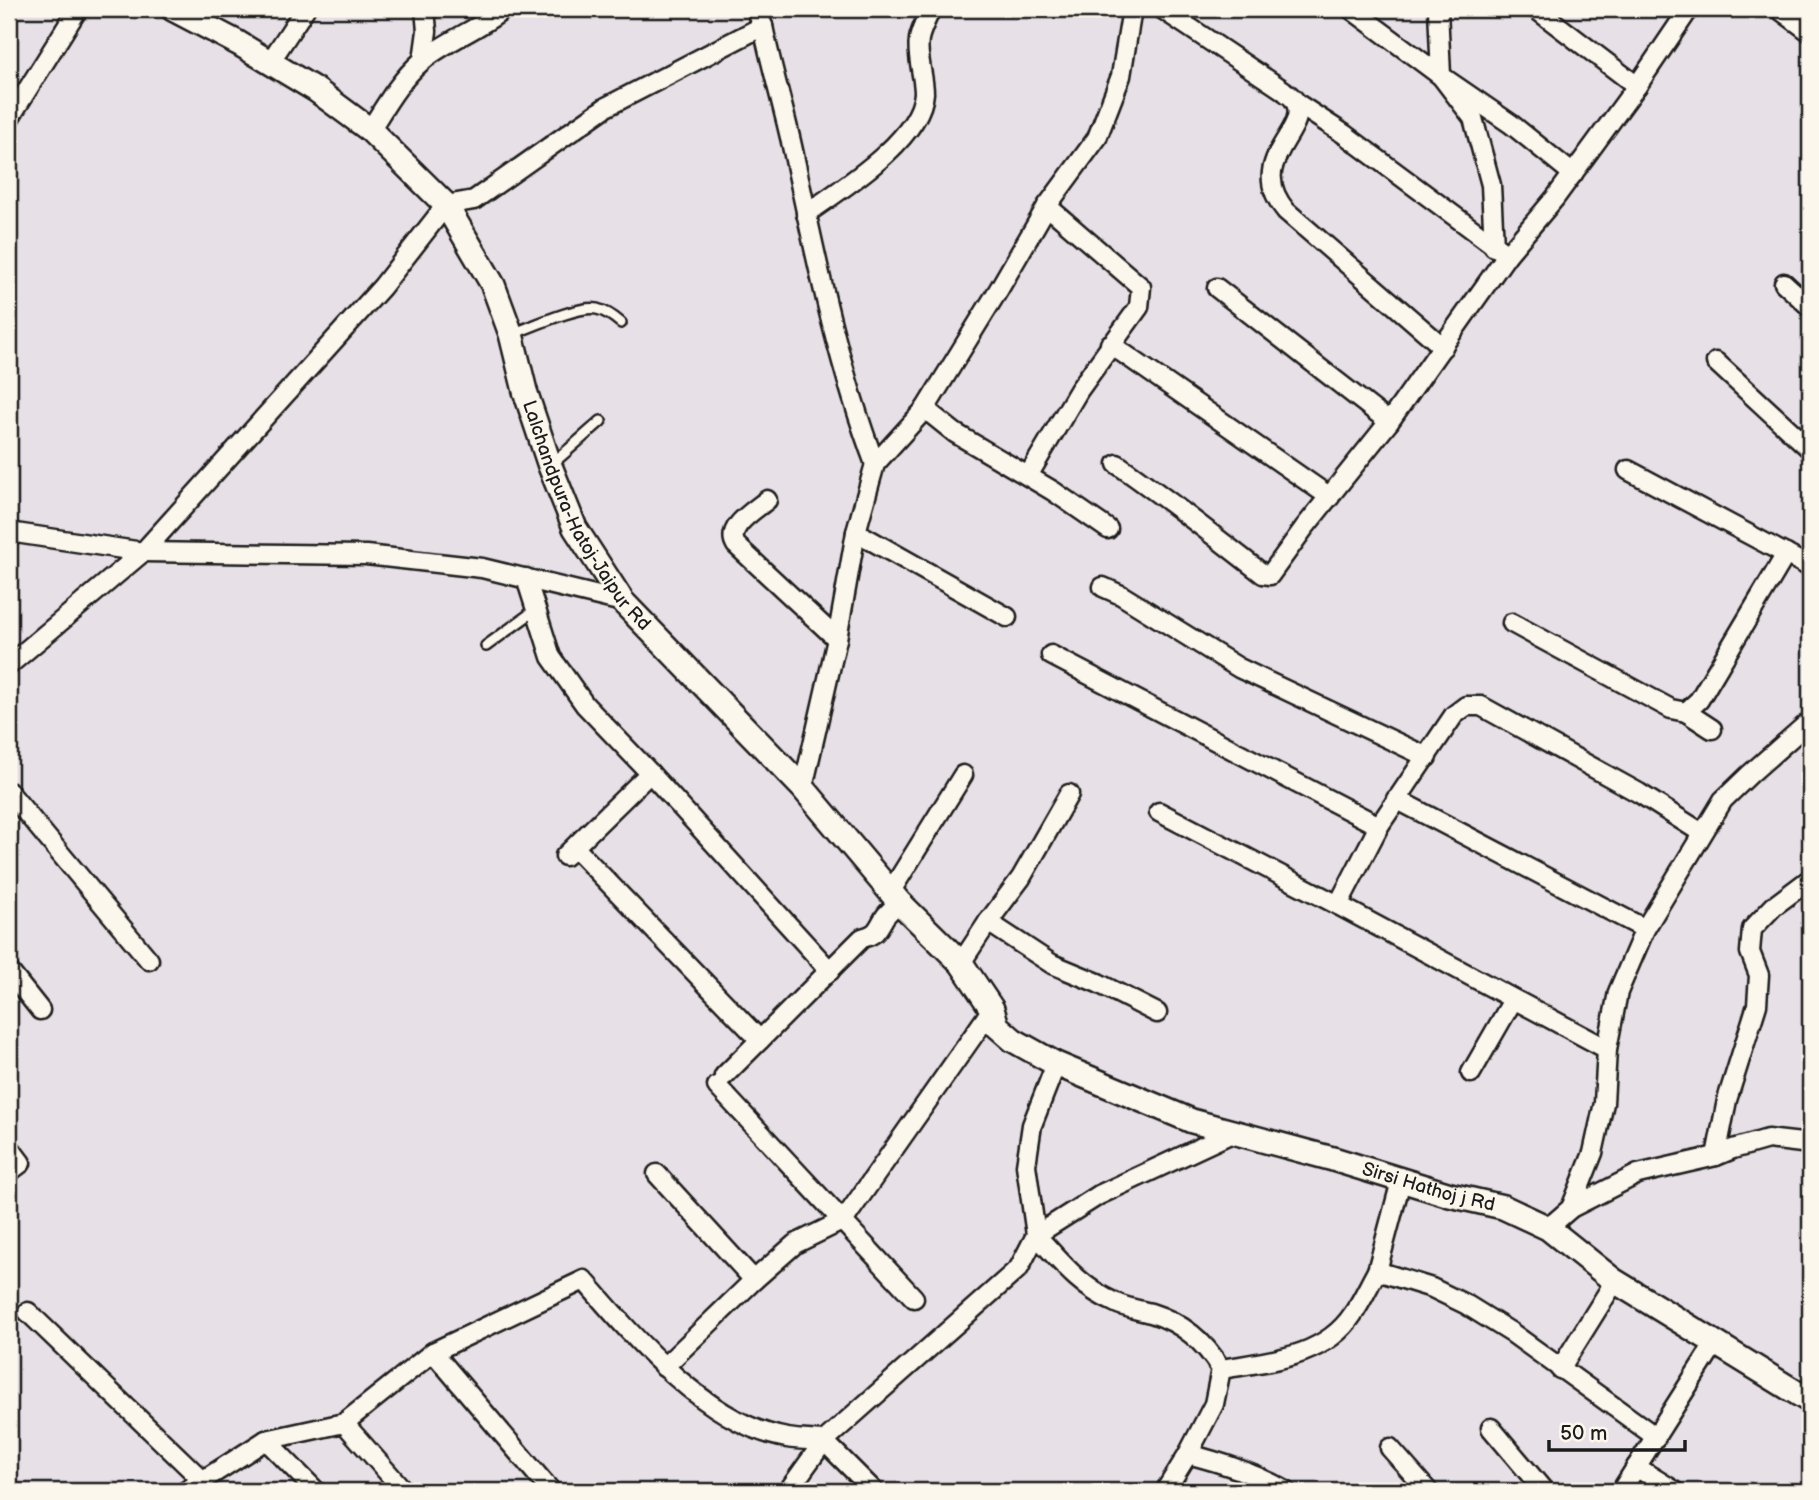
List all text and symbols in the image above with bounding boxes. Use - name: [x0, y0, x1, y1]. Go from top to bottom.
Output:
- street label: Lalchandpura-Hatoj-Jaipur Rd: [517, 398, 656, 635]
- street label: Sirsi Hathoj j Rd: [1360, 1157, 1497, 1216]
- scale bar: [1549, 1409, 1686, 1453]
- text: 50 m: [1560, 1421, 1607, 1446]

